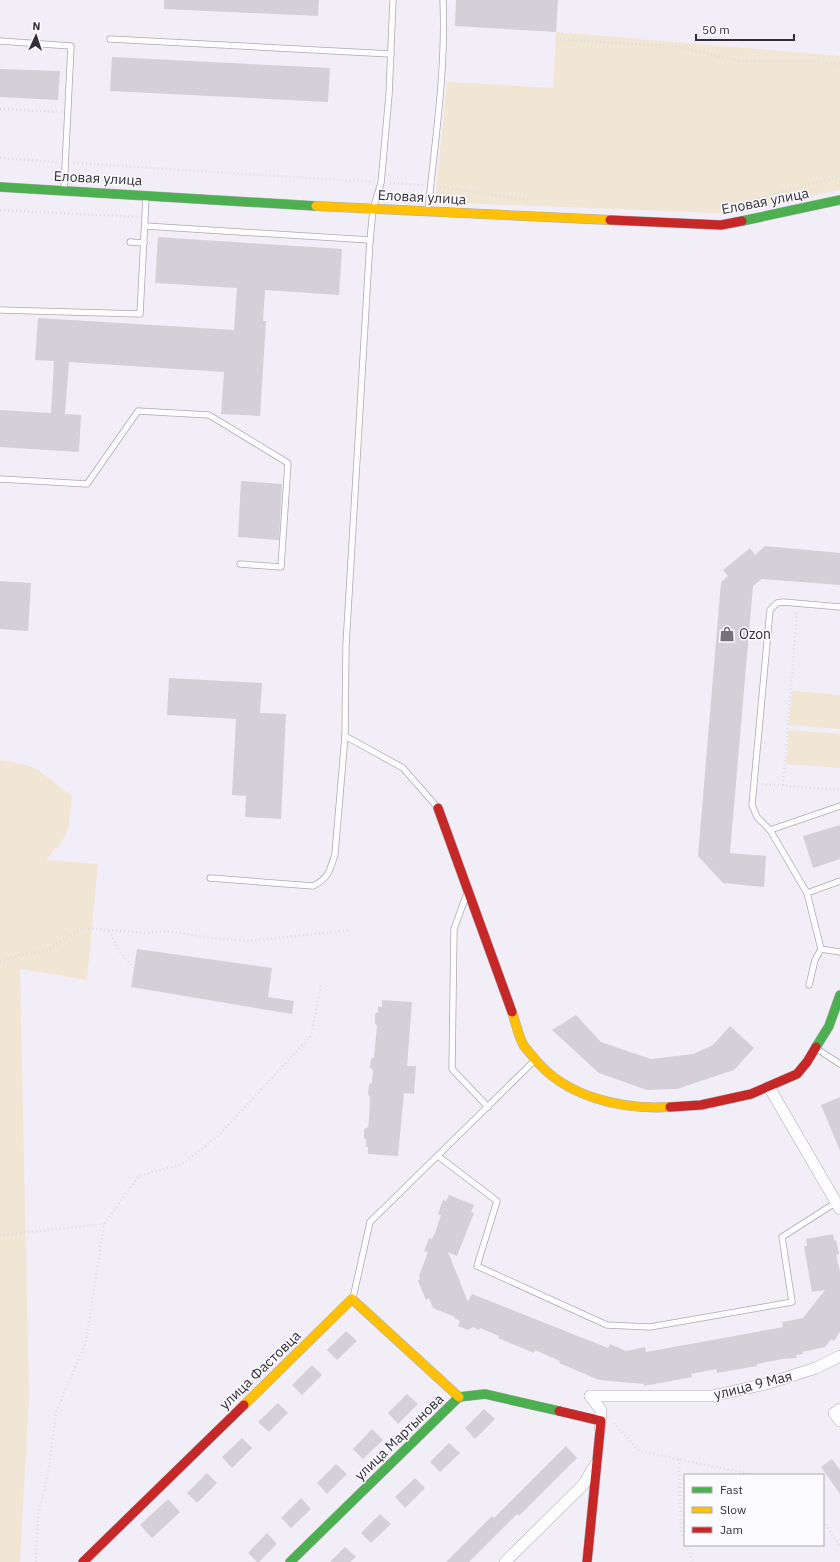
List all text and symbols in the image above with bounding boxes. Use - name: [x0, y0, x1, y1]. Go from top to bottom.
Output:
- north arrow: [16, 16, 56, 56]
- scale bar: [696, 16, 794, 42]
- text: N: [32, 19, 41, 33]
- text: 50 m: [702, 22, 730, 37]
- street label: Еловая улица: [53, 167, 143, 189]
- street label: Еловая улица: [720, 184, 811, 218]
- street label: Еловая улица: [377, 186, 467, 208]
- shop icon: Ozon: [718, 625, 736, 643]
- place label: Ozon: [739, 625, 771, 643]
- street label: улица Фастовца: [215, 1326, 305, 1413]
- street label: улица 9 Мая: [712, 1367, 794, 1403]
- street label: улица Мартынова: [351, 1390, 448, 1484]
- legend: [684, 1474, 824, 1546]
- text: Fast: [720, 1482, 743, 1497]
- text: Slow: [720, 1502, 746, 1517]
- text: Jam: [720, 1522, 743, 1537]

